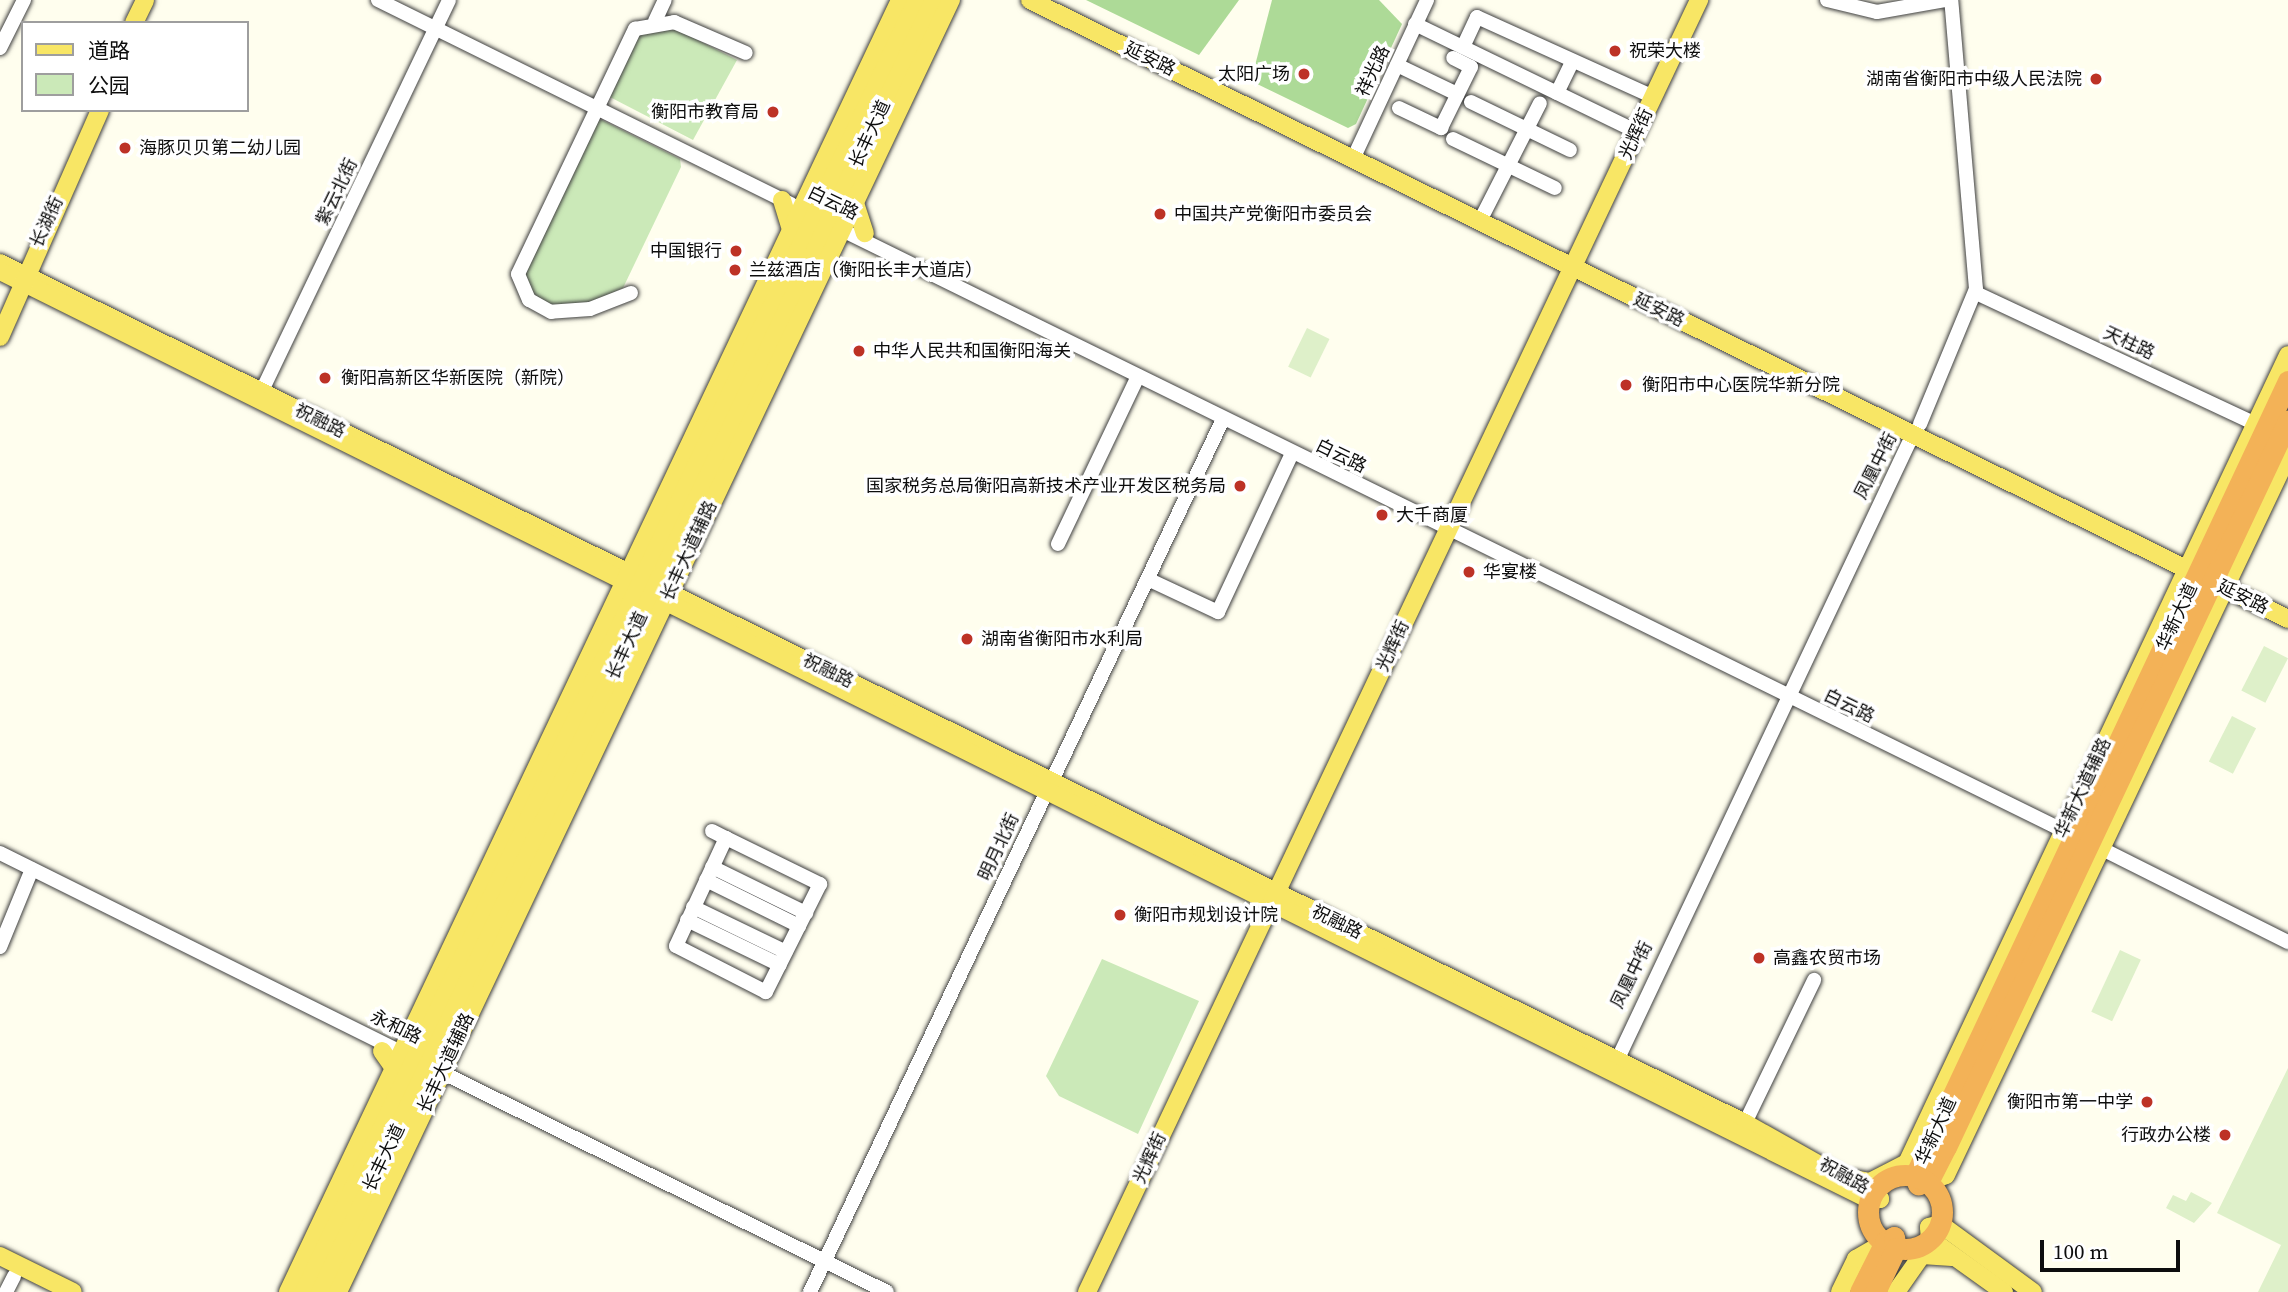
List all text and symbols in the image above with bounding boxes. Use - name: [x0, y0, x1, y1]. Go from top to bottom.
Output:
- legend: [21, 21, 248, 112]
- text: 道路: [88, 36, 130, 65]
- street label: 延安路: [1121, 37, 1179, 81]
- place label: 祝荣大楼: [1629, 40, 1701, 62]
- street label: 祥光路: [1352, 42, 1394, 100]
- marker: 祝荣大楼: [1607, 43, 1623, 59]
- place label: 太阳广场: [1218, 63, 1290, 85]
- marker: 太阳广场: [1296, 66, 1312, 82]
- place label: 湖南省衡阳市中级人民法院: [1866, 68, 2082, 90]
- text: 公园: [88, 71, 130, 100]
- marker: 湖南省衡阳市中级人民法院: [2088, 71, 2104, 87]
- street label: 长丰大道: [845, 97, 895, 171]
- place label: 衡阳市教育局: [651, 101, 759, 123]
- marker: 衡阳市教育局: [765, 104, 781, 120]
- street label: 光辉街: [1615, 105, 1657, 163]
- place label: 海豚贝贝第二幼儿园: [139, 137, 301, 159]
- marker: 海豚贝贝第二幼儿园: [117, 140, 133, 156]
- street label: 紫云北街: [312, 155, 362, 229]
- street label: 白云路: [804, 181, 862, 225]
- street label: 长湖街: [26, 193, 68, 251]
- place label: 中国共产党衡阳市委员会: [1174, 203, 1372, 225]
- marker: 中国共产党衡阳市委员会: [1152, 206, 1168, 222]
- place label: 中国银行: [650, 240, 722, 262]
- marker: 中国银行: [728, 243, 744, 259]
- place label: 兰兹酒店（衡阳长丰大道店）: [749, 259, 983, 281]
- marker: 兰兹酒店（衡阳长丰大道店）: [727, 262, 743, 278]
- street label: 延安路: [1630, 288, 1688, 332]
- street label: 天柱路: [2100, 322, 2158, 364]
- place label: 中华人民共和国衡阳海关: [873, 340, 1071, 362]
- marker: 中华人民共和国衡阳海关: [851, 343, 867, 359]
- place label: 衡阳高新区华新医院（新院）: [341, 367, 575, 389]
- marker: 衡阳高新区华新医院（新院）: [315, 368, 335, 388]
- place label: 衡阳市中心医院华新分院: [1642, 374, 1840, 396]
- marker: 衡阳市中心医院华新分院: [1616, 375, 1636, 395]
- street label: 祝融路: [291, 399, 349, 443]
- street label: 凤凰中街: [1850, 429, 1902, 503]
- street label: 白云路: [1312, 434, 1370, 478]
- place label: 国家税务总局衡阳高新技术产业开发区税务局: [866, 475, 1226, 497]
- marker: 国家税务总局衡阳高新技术产业开发区税务局: [1232, 478, 1248, 494]
- street label: 长丰大道辅路: [656, 497, 722, 605]
- place label: 大千商厦: [1396, 504, 1468, 526]
- marker: 大千商厦: [1374, 507, 1390, 523]
- place label: 华宴楼: [1483, 561, 1537, 583]
- marker: 华宴楼: [1461, 564, 1477, 580]
- street label: 延安路: [2214, 575, 2272, 619]
- street label: 华新大道: [2152, 580, 2202, 654]
- street label: 长丰大道: [602, 609, 652, 683]
- street label: 光辉街: [1372, 617, 1414, 675]
- place label: 湖南省衡阳市水利局: [981, 628, 1143, 650]
- marker: 湖南省衡阳市水利局: [959, 631, 975, 647]
- street label: 祝融路: [799, 649, 857, 693]
- street label: 白云路: [1820, 684, 1878, 728]
- street label: 华新大道辅路: [2050, 734, 2116, 842]
- street label: 明月北街: [974, 810, 1024, 884]
- street label: 祝融路: [1308, 900, 1366, 944]
- place label: 衡阳市规划设计院: [1134, 904, 1278, 926]
- marker: 衡阳市规划设计院: [1112, 907, 1128, 923]
- street label: 凤凰中街: [1607, 938, 1657, 1012]
- place label: 高鑫农贸市场: [1773, 947, 1881, 969]
- marker: 高鑫农贸市场: [1751, 950, 1767, 966]
- street label: 永和路: [367, 1005, 425, 1049]
- street label: 长丰大道辅路: [413, 1009, 479, 1117]
- place label: 衡阳市第一中学: [2007, 1091, 2133, 1113]
- street label: 华新大道: [1911, 1094, 1961, 1168]
- marker: 衡阳市第一中学: [2139, 1094, 2155, 1110]
- street label: 长丰大道: [359, 1121, 409, 1195]
- place label: 行政办公楼: [2121, 1124, 2211, 1146]
- marker: 行政办公楼: [2217, 1127, 2233, 1143]
- street label: 光辉街: [1129, 1129, 1171, 1187]
- street label: 祝融路: [1815, 1153, 1873, 1199]
- scale bar: [2043, 1226, 2183, 1270]
- text: 100 m: [2053, 1237, 2108, 1266]

